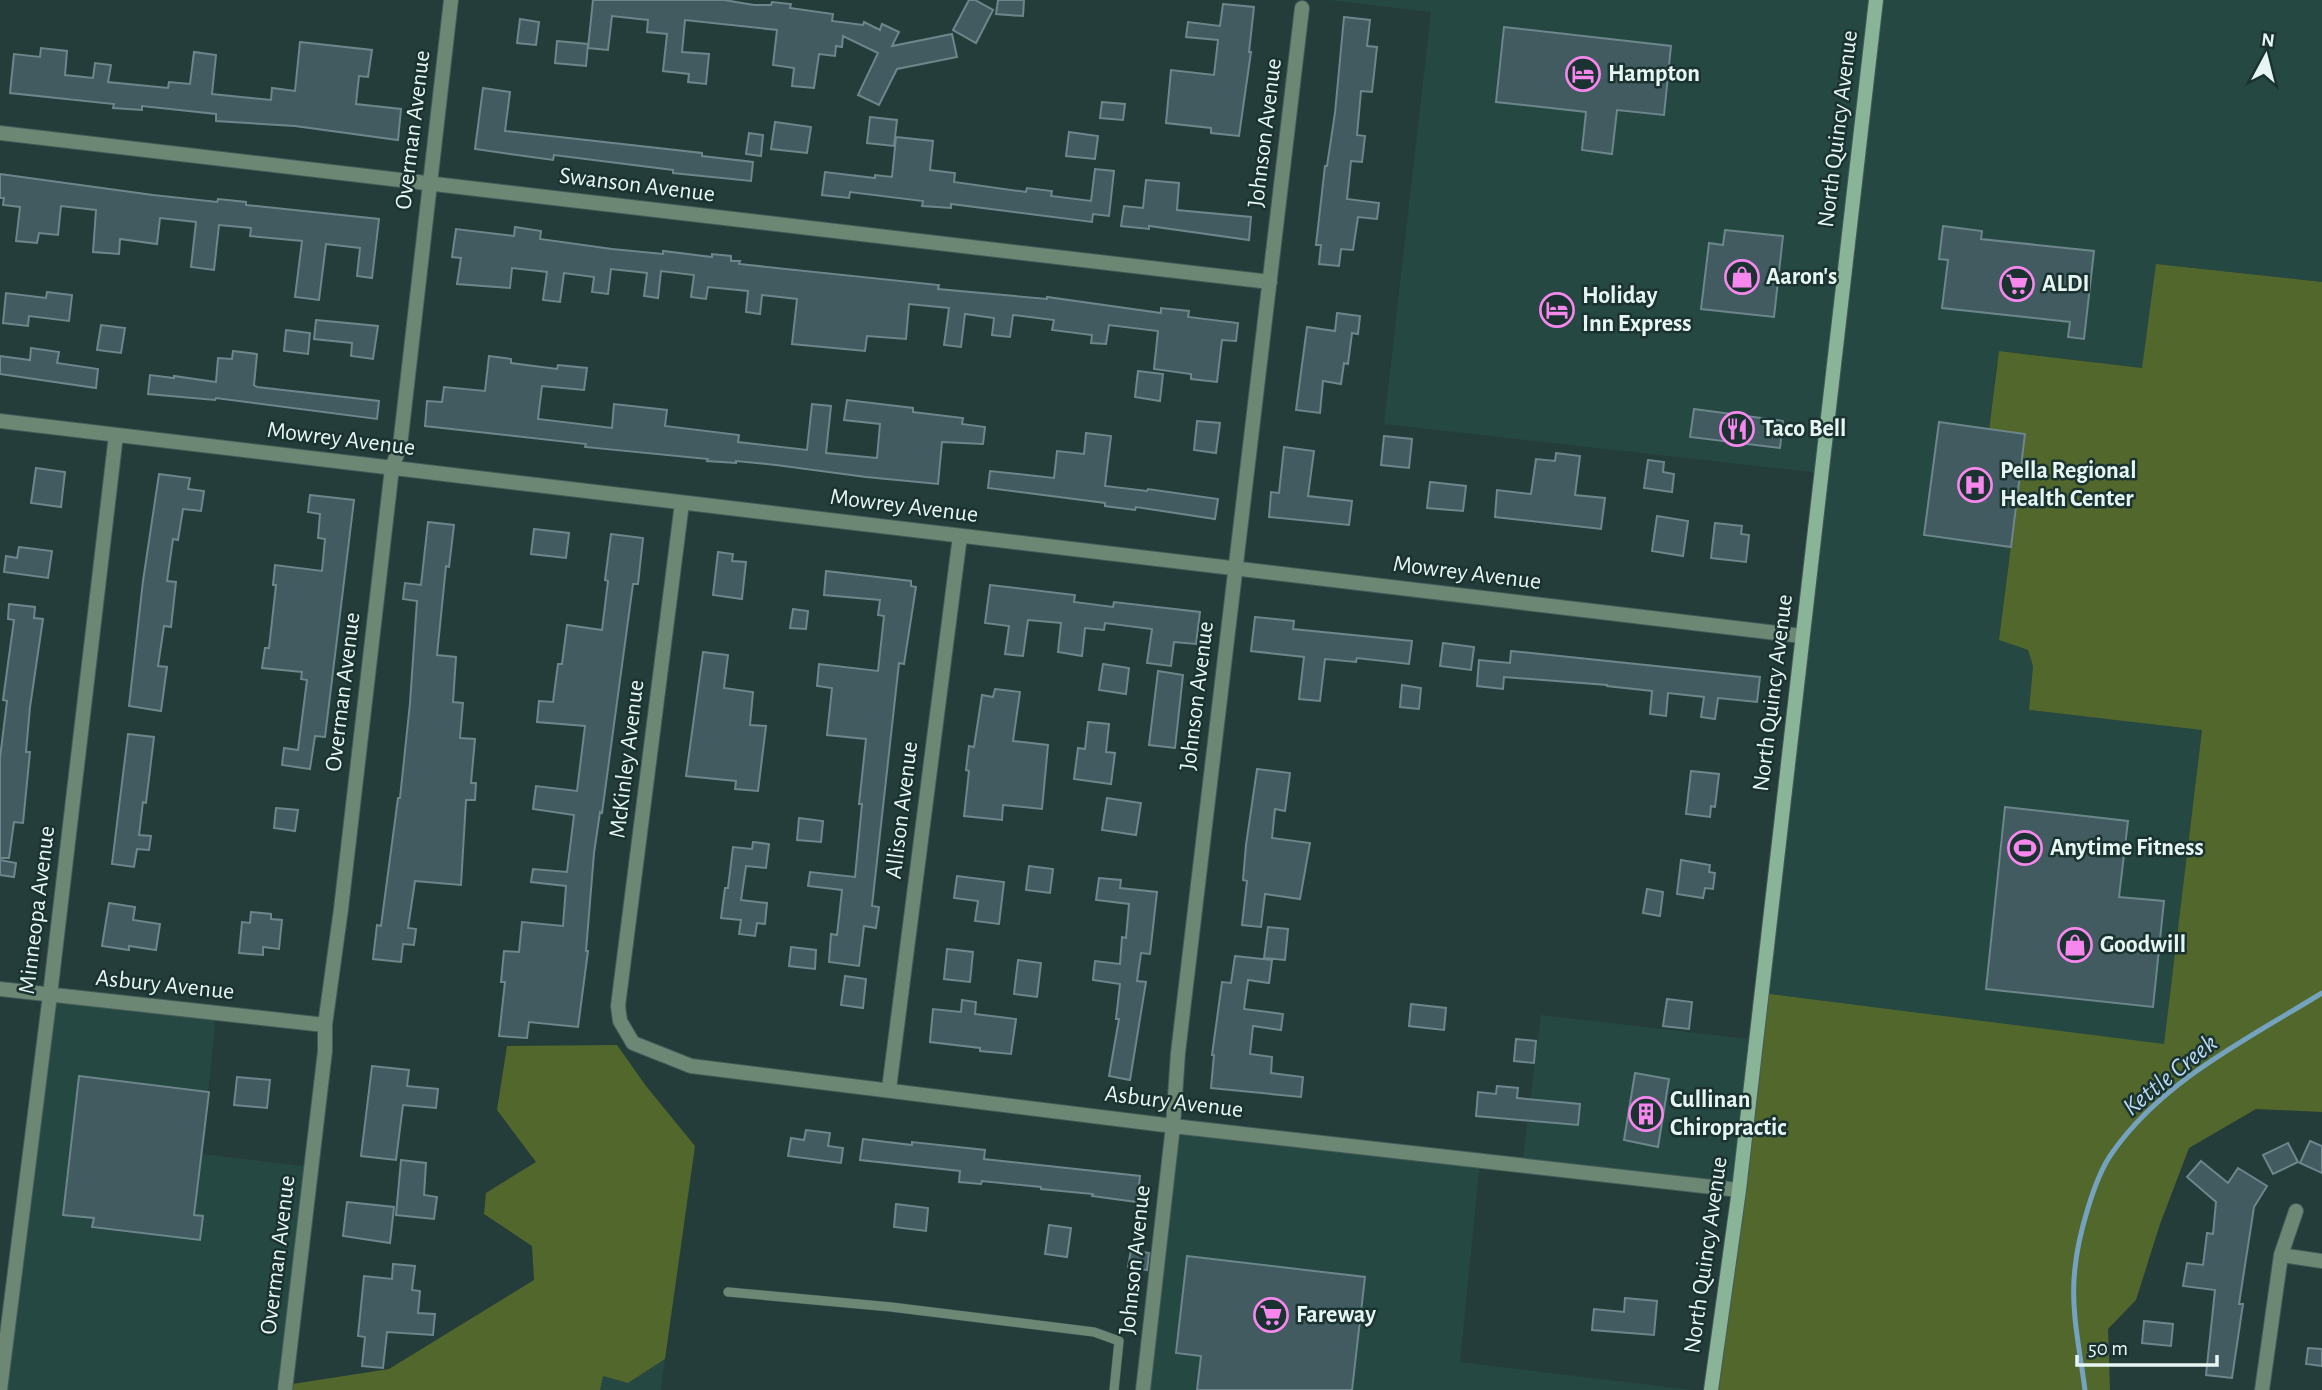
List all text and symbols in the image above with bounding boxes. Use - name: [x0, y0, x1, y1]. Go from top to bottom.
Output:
- north arrow: [2231, 21, 2301, 91]
- street label: North Quincy Avenue: [1814, 29, 1862, 229]
- text: N: [2260, 30, 2276, 51]
- street label: Overman Avenue: [391, 49, 435, 211]
- hotel icon: Hampton: [1564, 55, 1602, 93]
- street label: Johnson Avenue: [1244, 57, 1286, 209]
- place label: Hampton: [1608, 62, 1700, 86]
- street label: Swanson Avenue: [558, 164, 716, 206]
- shop icon: Aaron's: [1723, 258, 1761, 296]
- place label: Aaron's: [1766, 265, 1837, 289]
- supermarket icon: ALDI: [1998, 265, 2036, 303]
- place label: ALDI: [2042, 272, 2089, 296]
- place label: Holiday Inn Express: [1582, 284, 1692, 336]
- hotel icon: Holiday Inn Express: [1538, 291, 1576, 329]
- restaurant icon: Taco Bell: [1718, 410, 1756, 448]
- place label: Taco Bell: [1762, 417, 1846, 441]
- street label: Mowrey Avenue: [266, 418, 416, 460]
- place label: Pella Regional Health Center: [2000, 459, 2137, 511]
- hospital icon: Pella Regional Health Center: [1956, 466, 1994, 504]
- street label: Mowrey Avenue: [829, 485, 979, 527]
- street label: Mowrey Avenue: [1392, 552, 1542, 594]
- street label: North Quincy Avenue: [1749, 593, 1797, 793]
- street label: Overman Avenue: [321, 611, 365, 773]
- street label: Johnson Avenue: [1176, 620, 1218, 772]
- street label: McKinley Avenue: [605, 678, 649, 840]
- street label: Allison Avenue: [882, 740, 922, 880]
- street label: Minneopa Avenue: [15, 824, 59, 996]
- sports icon: Anytime Fitness: [2006, 829, 2044, 867]
- place label: Anytime Fitness: [2050, 836, 2204, 860]
- shop icon: Goodwill: [2056, 926, 2094, 964]
- place label: Goodwill: [2100, 933, 2186, 957]
- street label: Asbury Avenue: [94, 966, 236, 1004]
- water label: Kettle Creek: [2118, 1029, 2222, 1121]
- street label: Asbury Avenue: [1103, 1082, 1245, 1122]
- place label: Cullinan Chiropractic: [1670, 1088, 1787, 1140]
- building icon: Cullinan Chiropractic: [1627, 1095, 1665, 1133]
- street label: North Quincy Avenue: [1680, 1155, 1732, 1355]
- street label: Overman Avenue: [256, 1174, 300, 1336]
- street label: Johnson Avenue: [1115, 1184, 1155, 1336]
- supermarket icon: Fareway: [1252, 1296, 1290, 1334]
- place label: Fareway: [1296, 1303, 1376, 1327]
- scale bar: [2077, 1324, 2217, 1368]
- text: 50 m: [2088, 1338, 2128, 1359]

